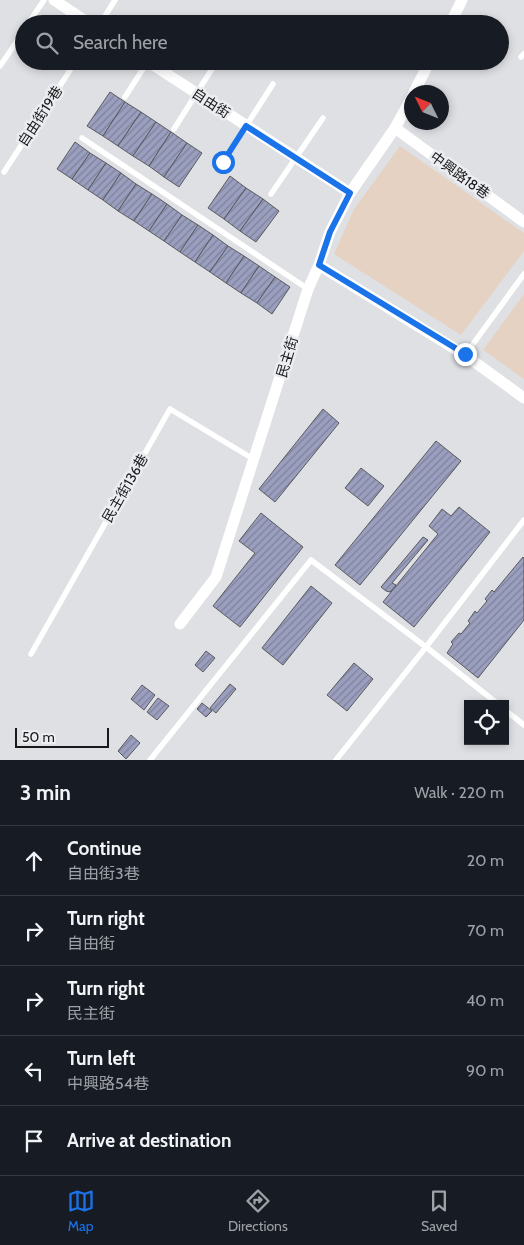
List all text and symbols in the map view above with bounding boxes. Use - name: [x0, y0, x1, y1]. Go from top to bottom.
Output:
- search box: [15, 15, 509, 70]
- icon: search: [33, 29, 61, 57]
- text: Search here: [73, 31, 167, 54]
- street label: 自由街19巷: [14, 82, 66, 150]
- street label: 自由街: [188, 84, 234, 122]
- north arrow: [404, 85, 449, 130]
- street label: 中興路18巷: [427, 147, 493, 203]
- route start: [212, 151, 235, 174]
- street label: 民主街: [272, 334, 302, 380]
- route end: [454, 343, 477, 366]
- street label: 民主街136巷: [98, 451, 152, 525]
- map controls: [464, 700, 509, 745]
- button: locate: [464, 700, 509, 745]
- scale bar: [15, 725, 109, 748]
- text: 50 m: [22, 728, 55, 746]
- text: 3 min: [20, 780, 71, 805]
- text: Walk · 220 m: [414, 783, 504, 802]
- text: Continue: [67, 837, 141, 860]
- icon: ahead: [20, 847, 48, 875]
- text: 20 m: [467, 851, 504, 870]
- text: 自由街3巷: [67, 864, 140, 883]
- text: Turn right: [67, 907, 145, 930]
- icon: right: [20, 917, 48, 945]
- text: 70 m: [467, 921, 504, 940]
- text: 自由街: [67, 934, 115, 953]
- text: Turn right: [67, 977, 145, 1000]
- icon: right: [20, 987, 48, 1015]
- text: 40 m: [466, 991, 504, 1010]
- text: 民主街: [67, 1004, 115, 1023]
- text: Turn left: [67, 1047, 135, 1070]
- icon: left: [20, 1057, 48, 1085]
- text: 90 m: [466, 1061, 504, 1080]
- text: 中興路54巷: [67, 1074, 149, 1093]
- icon: arrive: [20, 1127, 48, 1155]
- text: Arrive at destination: [67, 1129, 231, 1152]
- tab: Map: [67, 1187, 95, 1235]
- tab: Directions: [228, 1187, 288, 1235]
- tab: Saved: [421, 1187, 457, 1235]

